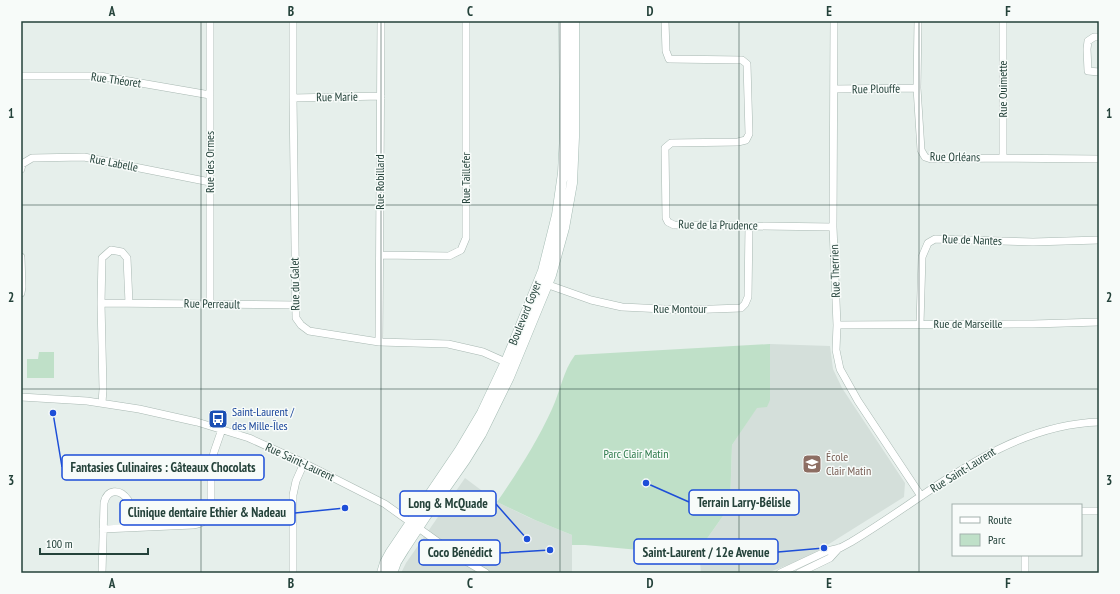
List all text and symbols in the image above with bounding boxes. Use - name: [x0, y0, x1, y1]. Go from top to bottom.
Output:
- text: A: [108, 3, 116, 20]
- text: B: [288, 3, 294, 20]
- text: C: [467, 3, 473, 20]
- text: D: [647, 3, 654, 20]
- text: E: [826, 3, 832, 20]
- text: F: [1005, 3, 1011, 20]
- street label: Rue Ouimette: [995, 60, 1010, 118]
- street label: Rue Théoret: [90, 69, 143, 91]
- street label: Rue Plouffe: [852, 81, 900, 96]
- street label: Rue Marie: [316, 89, 358, 104]
- text: 1: [8, 105, 14, 122]
- text: 1: [1106, 105, 1112, 122]
- street label: Rue des Ormes: [202, 131, 217, 193]
- street label: Rue Orléans: [930, 149, 980, 164]
- street label: Rue Labelle: [89, 150, 140, 175]
- street label: Rue Taillefer: [458, 151, 473, 204]
- street label: Rue Robillard: [372, 154, 387, 210]
- street label: Rue de la Prudence: [678, 216, 758, 233]
- street label: Rue de Nantes: [942, 231, 1002, 248]
- street label: Rue Therrien: [826, 244, 843, 298]
- street label: Rue du Galet: [287, 257, 302, 311]
- street label: Boulevard Goyer: [505, 278, 544, 347]
- text: 2: [8, 289, 14, 306]
- text: 2: [1106, 289, 1112, 306]
- street label: Rue Perreault: [184, 296, 241, 312]
- street label: Rue Montour: [653, 301, 707, 316]
- street label: Rue de Marseille: [933, 316, 1003, 331]
- place label: Saint-Laurent / des Mille-Îles: [232, 404, 295, 433]
- bus stop icon: Saint-Laurent / des Mille-Îles: [207, 408, 229, 430]
- street label: Rue Saint-Laurent: [263, 439, 338, 484]
- street label: Rue Saint-Laurent: [927, 443, 999, 496]
- park label: Parc Clair Matin: [604, 446, 668, 461]
- place label: École Clair Matin: [826, 449, 871, 478]
- school or university icon: École Clair Matin: [801, 453, 823, 475]
- callout: Fantasies Culinaires : Gâteaux Chocolats: [62, 455, 264, 480]
- text: Fantasies Culinaires : Gâteaux Chocolats: [70, 459, 256, 476]
- text: 3: [8, 472, 14, 489]
- text: 3: [1106, 472, 1112, 489]
- callout: Terrain Larry-Bélisle: [689, 490, 799, 515]
- callout: Long & McQuade: [400, 491, 496, 516]
- text: Terrain Larry-Bélisle: [697, 494, 791, 511]
- text: Long & McQuade: [408, 495, 488, 512]
- callout: Clinique dentaire Ethier & Nadeau: [120, 500, 295, 525]
- text: Clinique dentaire Ethier & Nadeau: [128, 504, 286, 521]
- legend: [952, 504, 1082, 556]
- text: Route: [988, 512, 1012, 527]
- scale bar: [40, 530, 148, 556]
- text: Parc: [988, 532, 1006, 547]
- text: 100 m: [46, 536, 73, 551]
- callout: Saint-Laurent / 12e Avenue: [634, 539, 778, 564]
- callout: Coco Bénédict: [419, 540, 500, 565]
- text: Coco Bénédict: [428, 544, 492, 561]
- text: Saint-Laurent / 12e Avenue: [643, 544, 770, 561]
- text: A: [108, 575, 116, 592]
- text: B: [288, 575, 294, 592]
- text: C: [467, 575, 473, 592]
- text: D: [647, 575, 654, 592]
- text: E: [826, 575, 832, 592]
- text: F: [1005, 575, 1011, 592]

